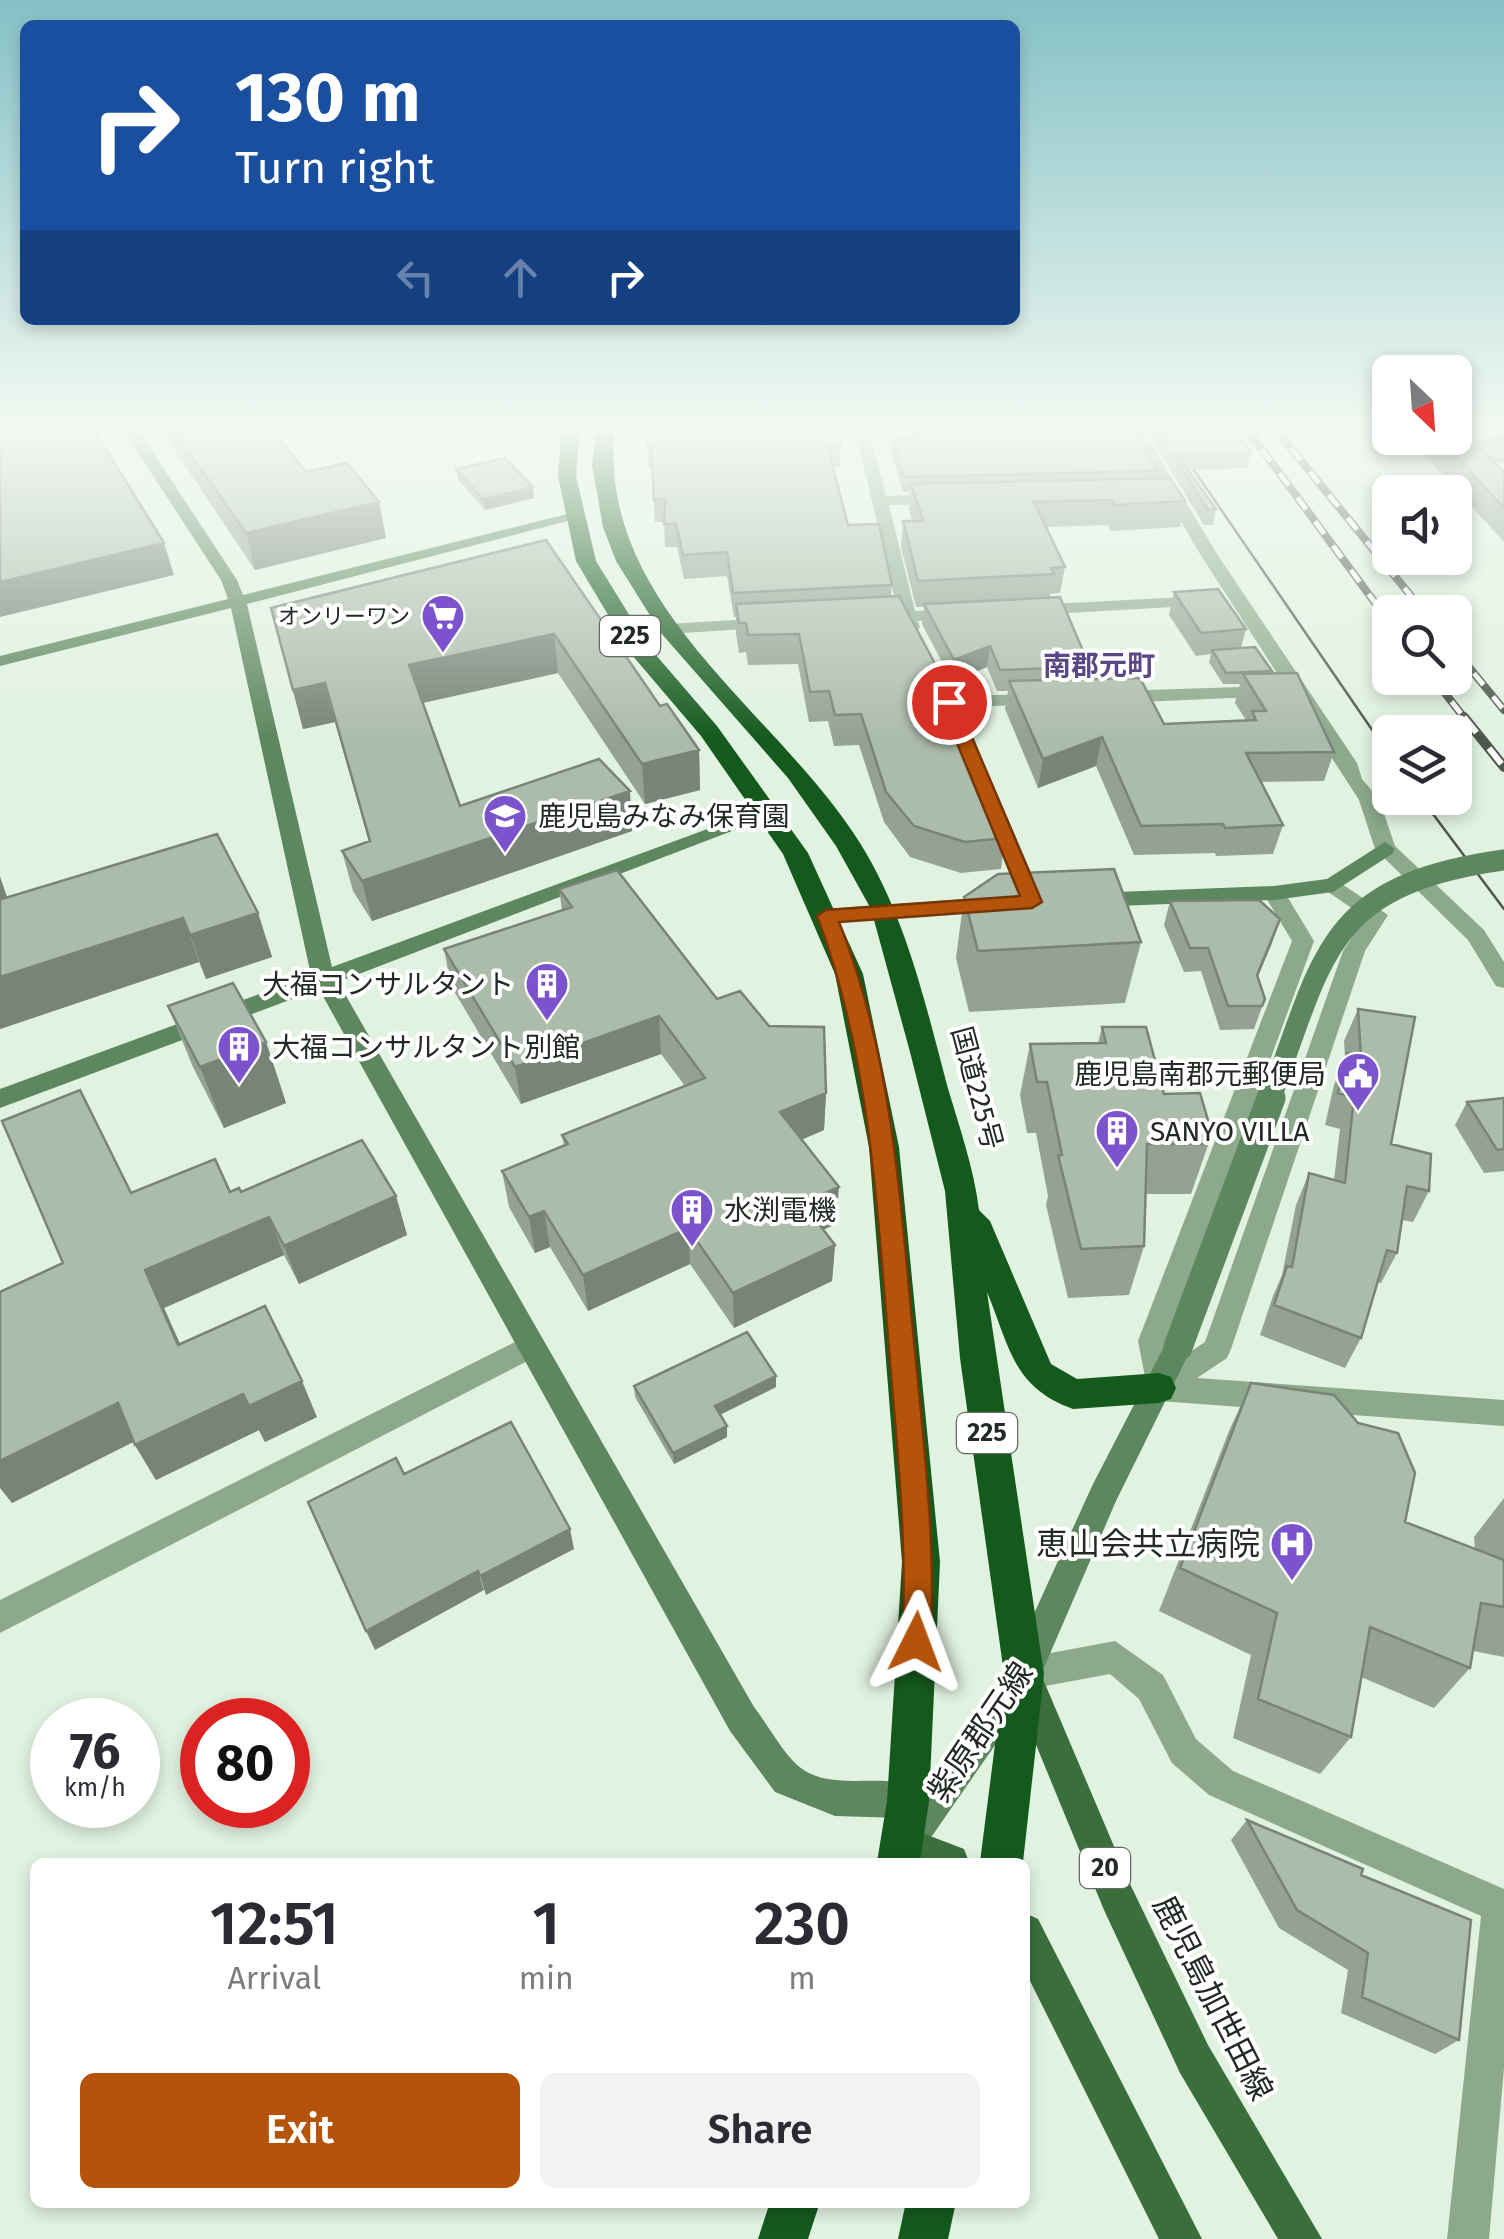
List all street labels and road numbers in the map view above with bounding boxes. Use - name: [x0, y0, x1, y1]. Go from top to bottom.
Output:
- road number: 225: [600, 616, 660, 656]
- street label: 国道225号: [945, 1023, 1009, 1153]
- road number: 225: [957, 1413, 1017, 1453]
- street label: 紫原郡元線: [920, 1655, 1040, 1809]
- road number: 20: [1080, 1848, 1130, 1888]
- street label: 鹿児島加世田線: [1145, 1890, 1281, 2106]

